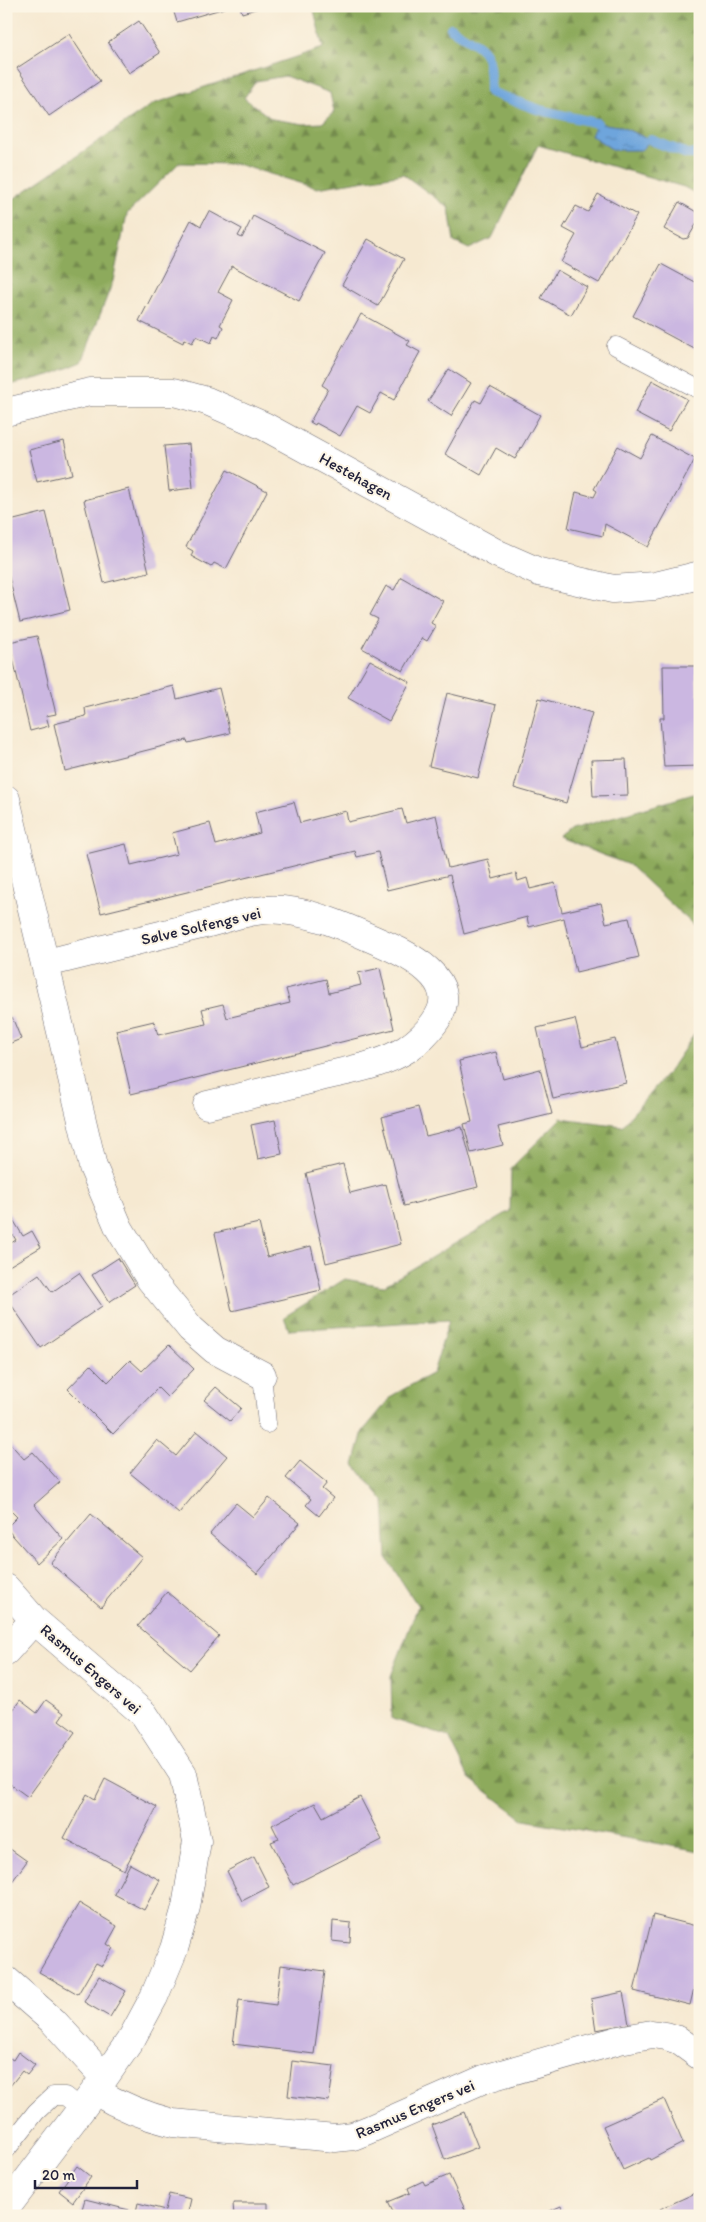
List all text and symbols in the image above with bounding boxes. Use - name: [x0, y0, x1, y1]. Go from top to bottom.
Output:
- street label: Hestehagen: [316, 448, 396, 504]
- street label: Sølve Solfengs vei: [139, 903, 263, 949]
- street label: Rasmus Engers vei: [37, 1620, 145, 1718]
- street label: Rasmus Engers vei: [353, 2075, 477, 2143]
- scale bar: [35, 2157, 138, 2189]
- text: 20 m: [42, 2166, 76, 2184]

